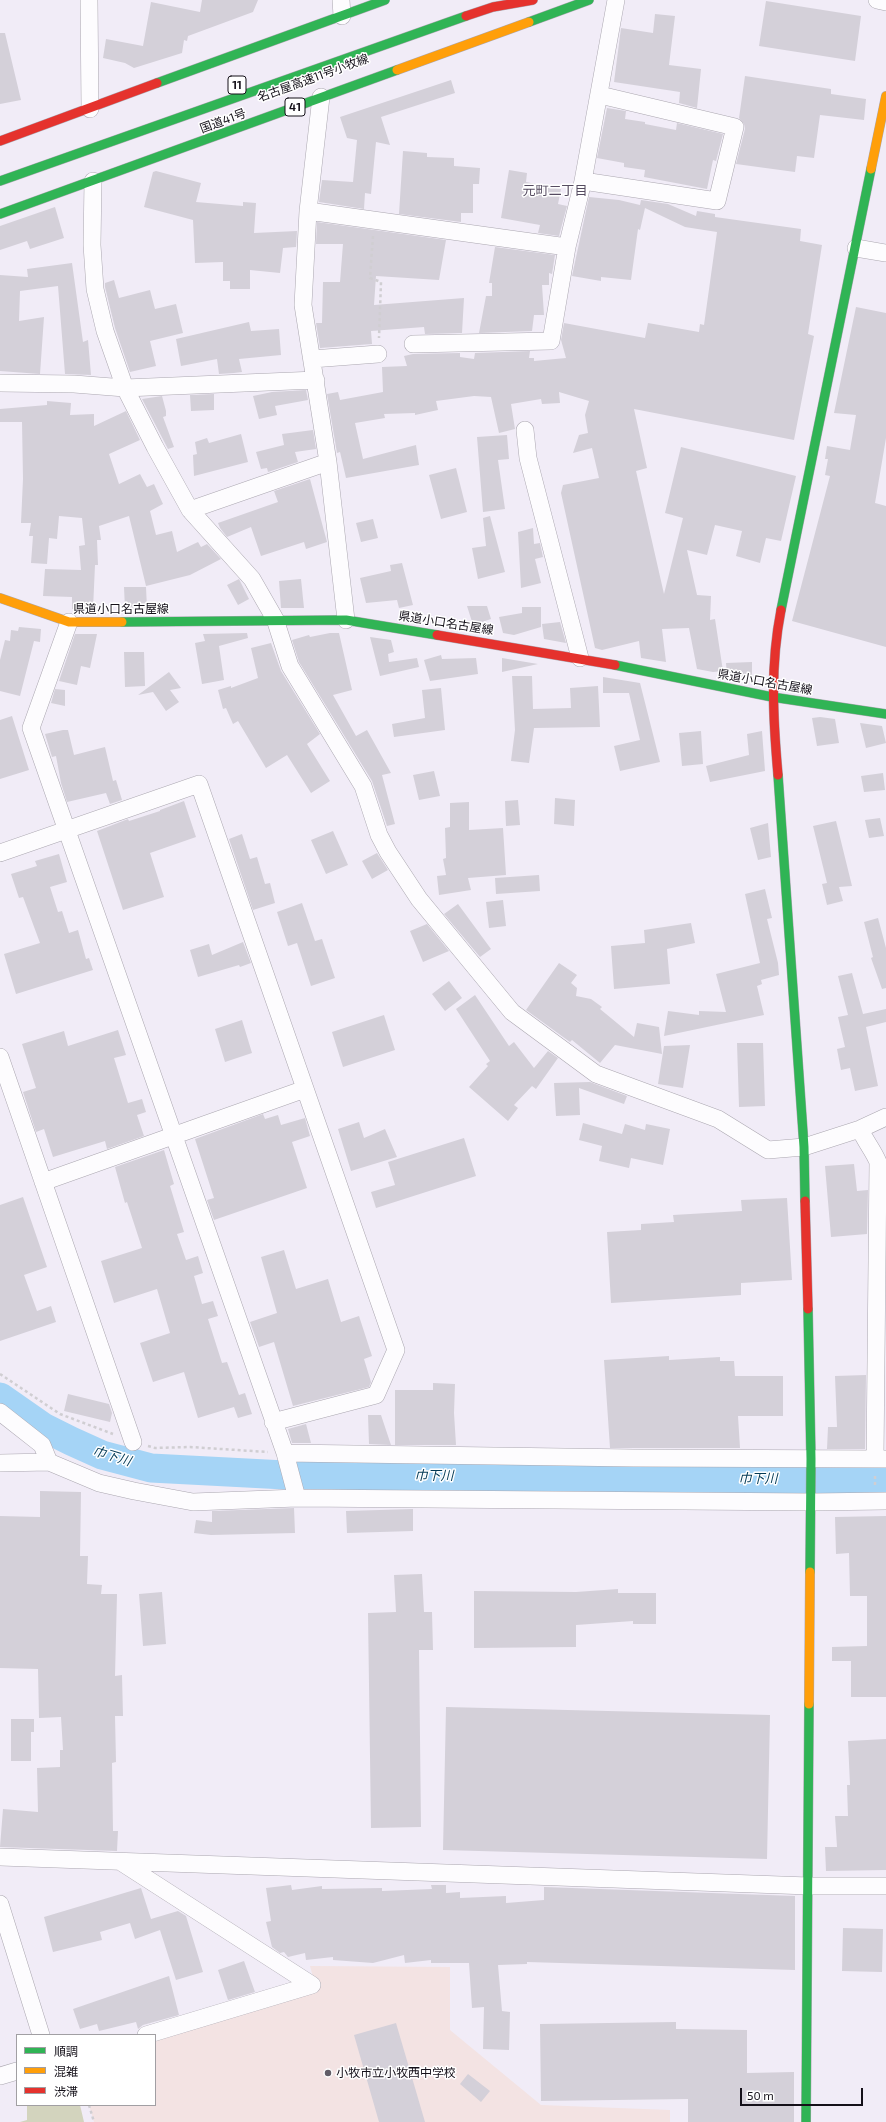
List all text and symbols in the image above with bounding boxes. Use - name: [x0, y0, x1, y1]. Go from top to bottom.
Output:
- street label: 名古屋高速11号小牧線: [255, 51, 371, 105]
- road number: 11: [228, 76, 246, 94]
- road number: 41: [285, 98, 305, 116]
- street label: 国道41号: [198, 106, 248, 136]
- district label: 元町二丁目: [523, 183, 587, 199]
- street label: 県道小口名古屋線: [73, 602, 169, 616]
- street label: 県道小口名古屋線: [397, 608, 495, 638]
- street label: 県道小口名古屋線: [716, 667, 814, 697]
- water label: 巾下川: [91, 1443, 133, 1469]
- water label: 巾下川: [415, 1468, 453, 1484]
- water label: 巾下川: [739, 1471, 777, 1487]
- legend: [16, 2034, 156, 2106]
- text: 順調: [54, 2044, 78, 2058]
- text: 混雑: [54, 2064, 78, 2078]
- place label: 小牧市立小牧西中学校: [336, 2066, 456, 2080]
- marker: 小牧市立小牧西中学校: [323, 2068, 333, 2078]
- scale bar: [742, 2080, 865, 2106]
- text: 渋滞: [54, 2084, 78, 2098]
- text: 50 m: [747, 2088, 774, 2102]

